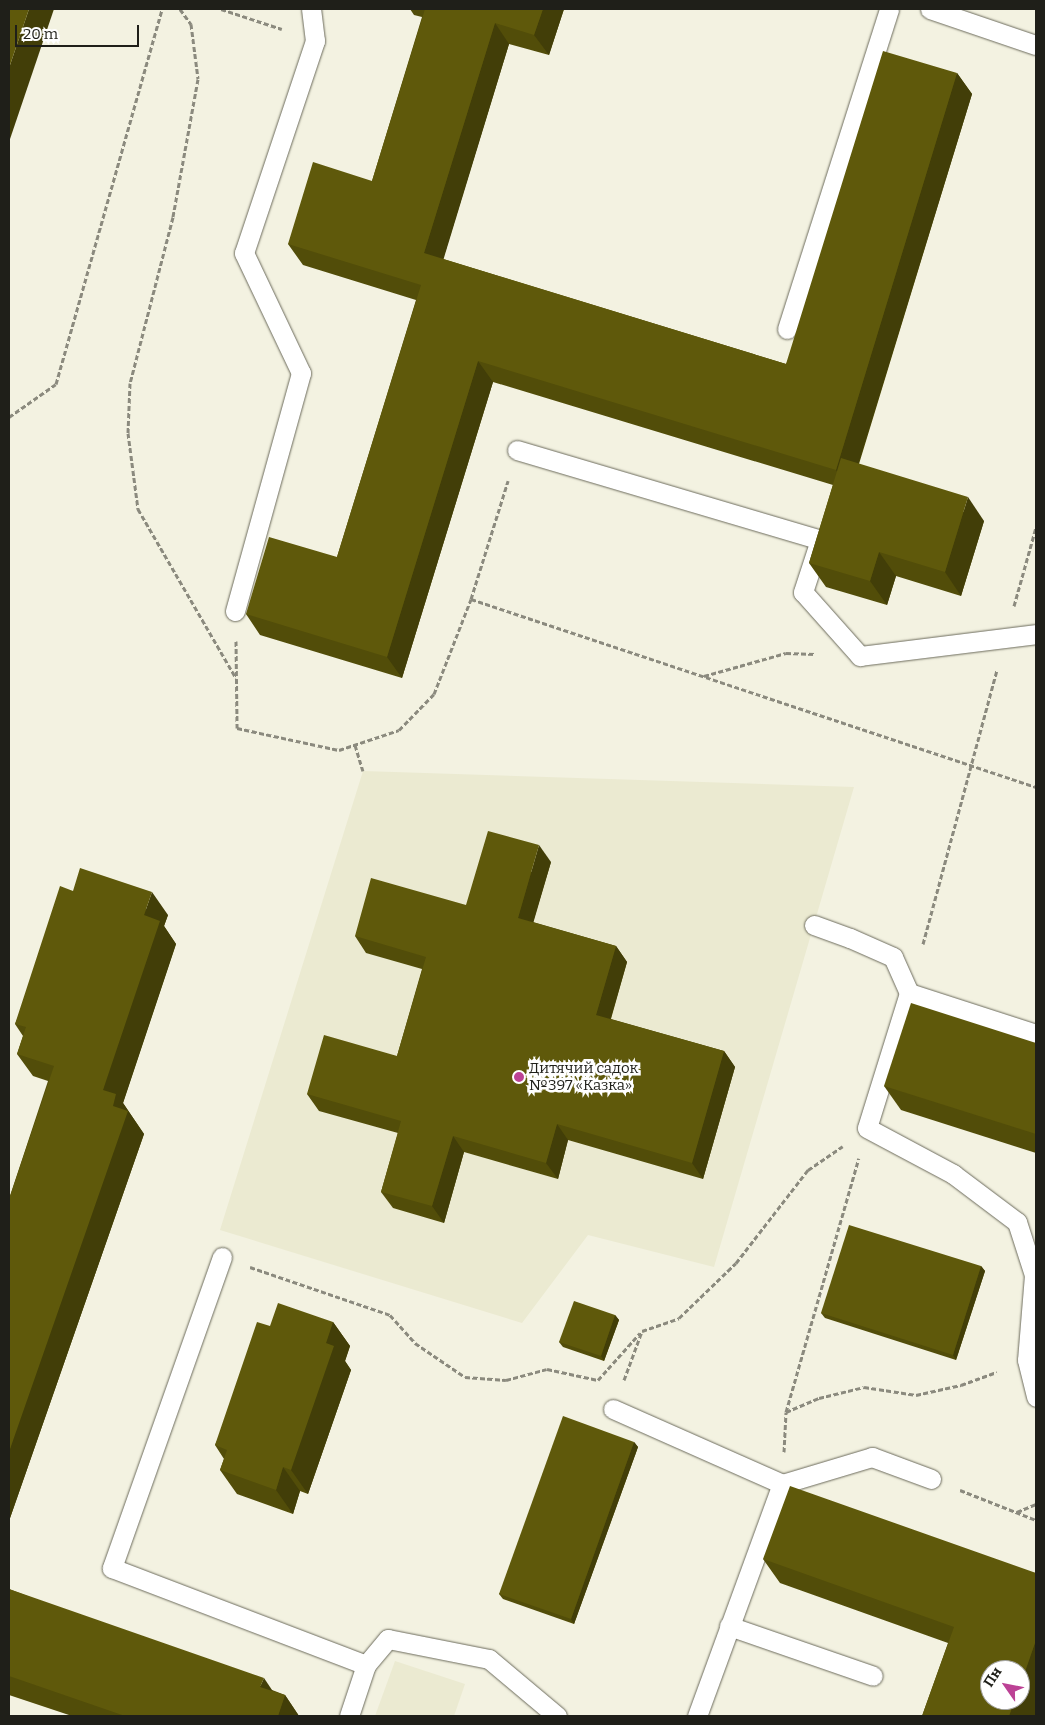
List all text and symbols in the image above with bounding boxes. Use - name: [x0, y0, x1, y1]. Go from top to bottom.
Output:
- scale bar: [18, 15, 141, 47]
- text: 20 m: [23, 25, 58, 43]
- place label: Дитячий садок №397 «Казка»: [529, 1059, 638, 1094]
- marker: Дитячий садок №397 «Казка»: [513, 1071, 525, 1083]
- north arrow: [980, 1660, 1030, 1710]
- text: Пн: [980, 1664, 1005, 1690]

